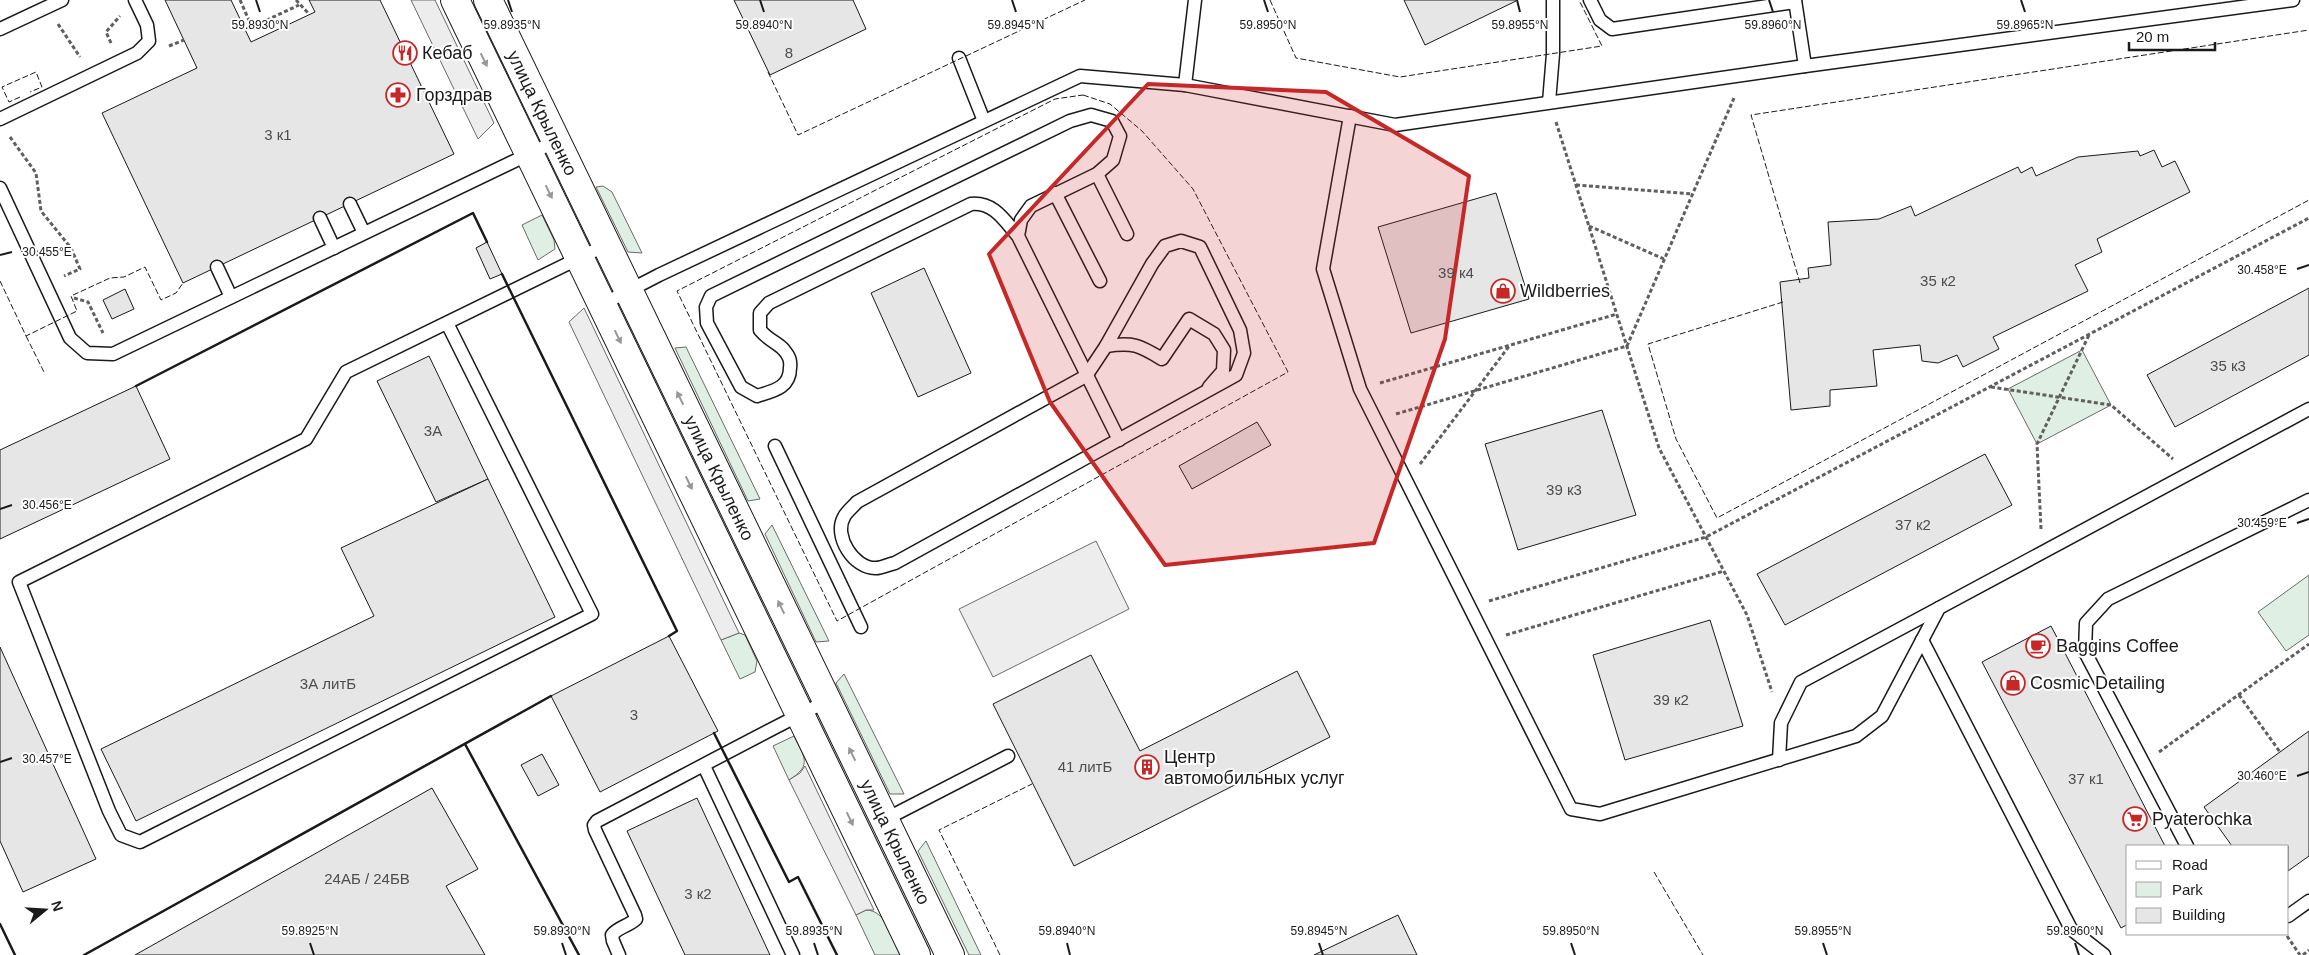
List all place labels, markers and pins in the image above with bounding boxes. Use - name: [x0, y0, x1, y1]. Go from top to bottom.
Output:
- restaurant icon: Кебаб: [392, 40, 418, 66]
- place label: Кебаб: [422, 43, 473, 63]
- pharmacy icon: Горздрав: [385, 82, 411, 108]
- place label: Горздрав: [416, 85, 492, 105]
- shop icon: Wildberries: [1490, 278, 1516, 304]
- place label: Wildberries: [1520, 281, 1610, 301]
- cafe icon: Baggins Coffee: [2025, 633, 2051, 659]
- place label: Baggins Coffee: [2056, 636, 2179, 656]
- shop icon: Cosmic Detailing: [2000, 670, 2026, 696]
- place label: Cosmic Detailing: [2030, 673, 2165, 693]
- place label: Центр автомобильных услуг: [1164, 747, 1345, 788]
- building icon: Центр автомобильных услуг: [1134, 754, 1160, 780]
- supermarket icon: Pyaterochka: [2122, 806, 2148, 832]
- place label: Pyaterochka: [2152, 809, 2253, 829]

